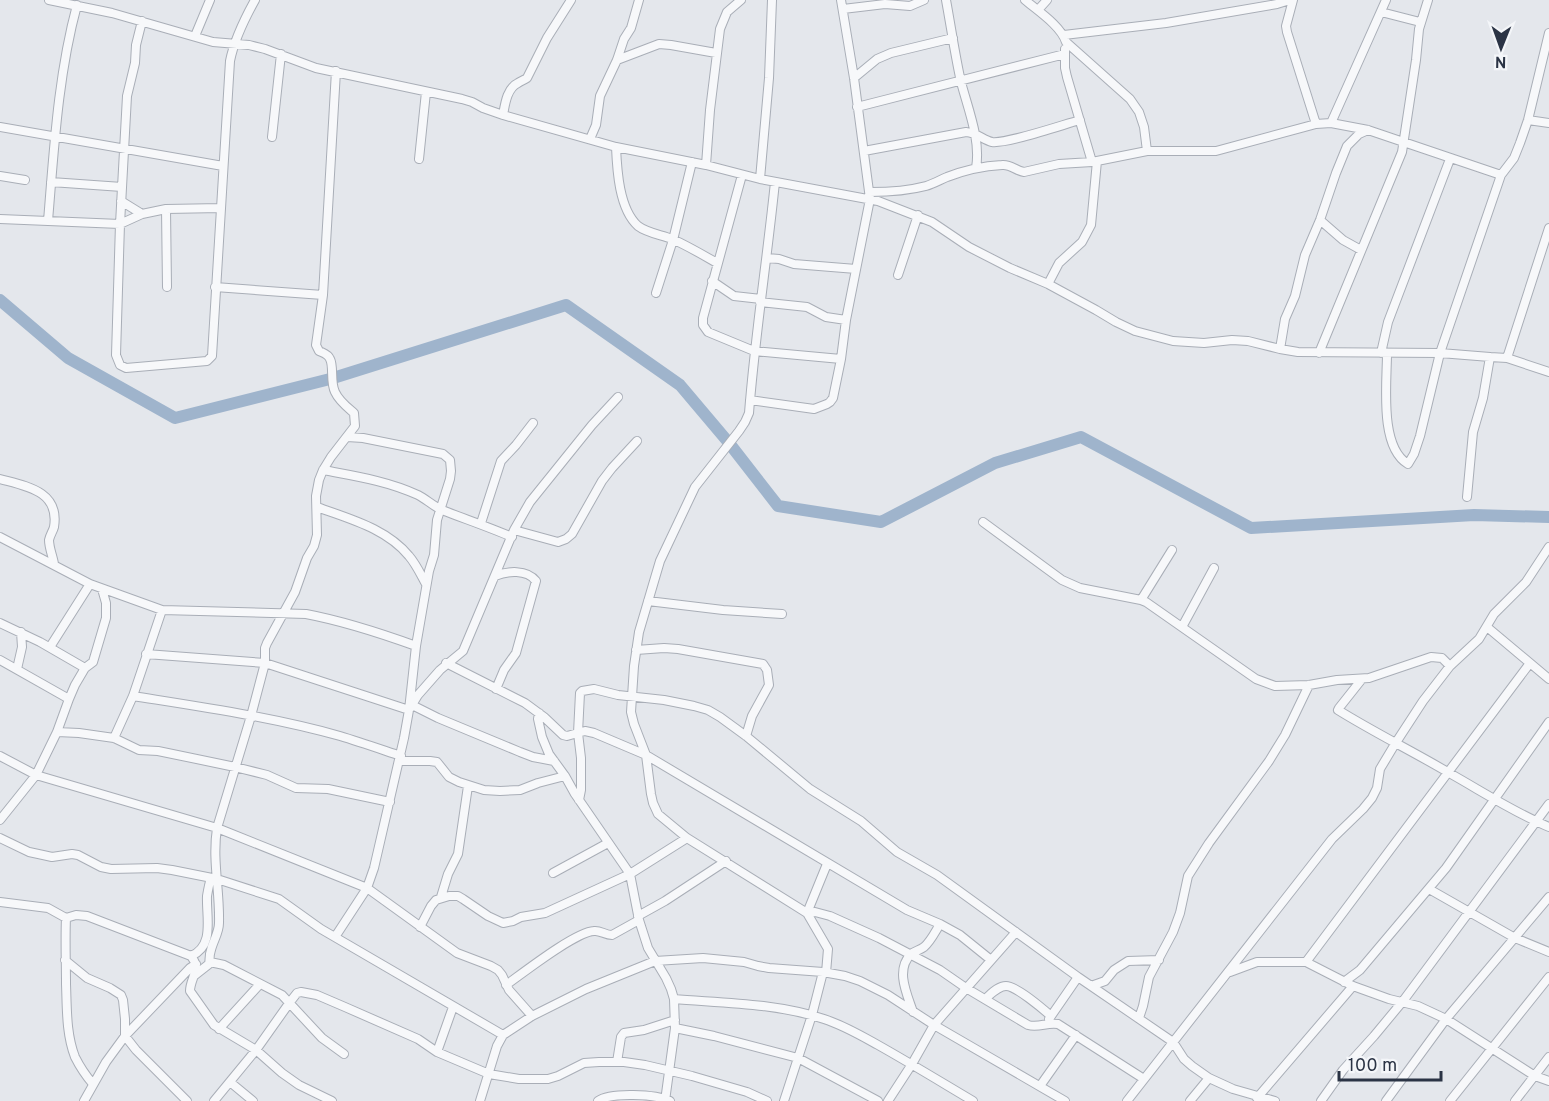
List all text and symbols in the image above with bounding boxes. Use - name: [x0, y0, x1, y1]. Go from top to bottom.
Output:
- north arrow: [1471, 18, 1531, 78]
- text: N: [1495, 51, 1507, 71]
- scale bar: [1339, 1044, 1441, 1082]
- text: 100 m: [1348, 1055, 1397, 1078]

